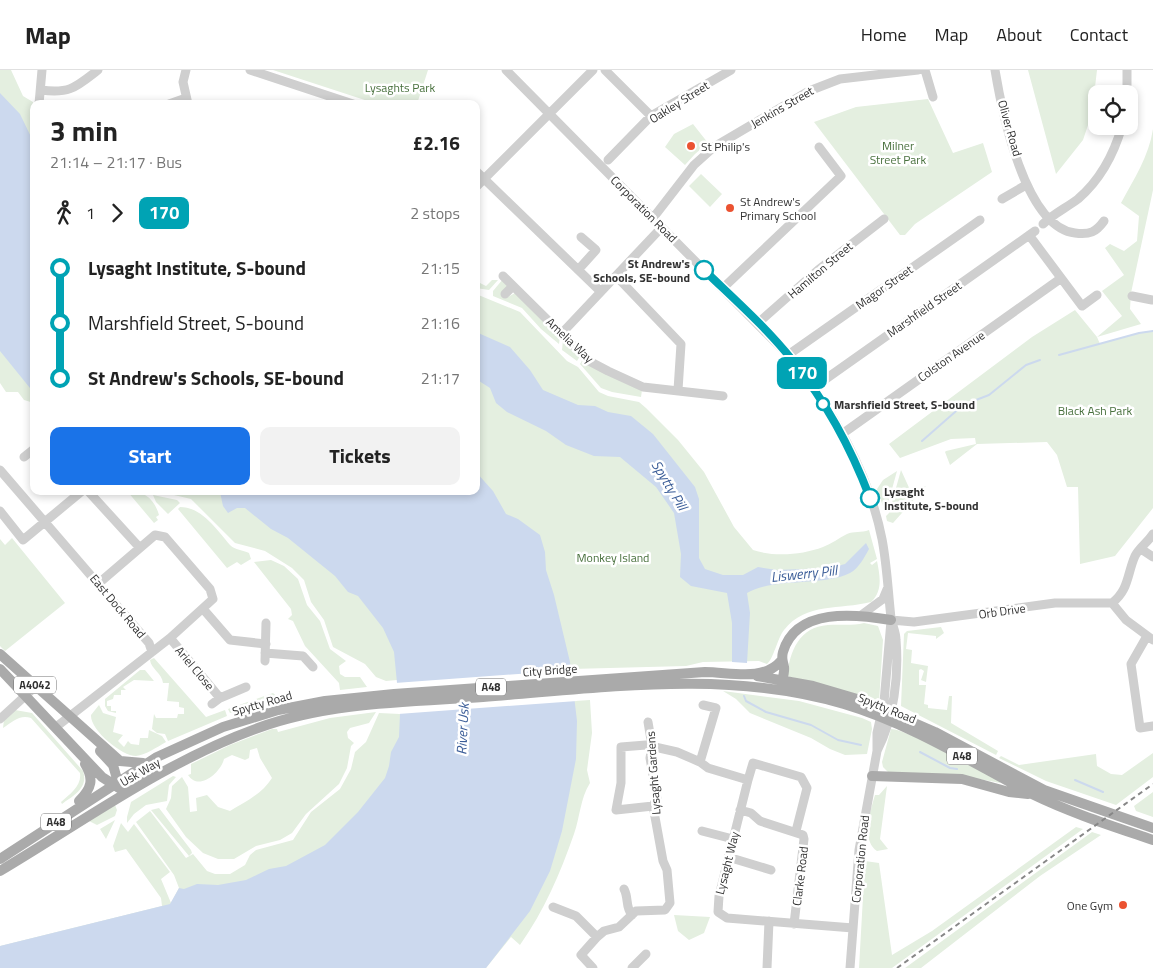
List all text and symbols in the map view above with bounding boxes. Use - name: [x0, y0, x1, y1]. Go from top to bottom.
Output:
- text: Map: [25, 17, 71, 53]
- text: Home: [861, 21, 907, 48]
- text: Map: [935, 21, 968, 48]
- text: About: [996, 21, 1042, 48]
- text: Contact: [1070, 21, 1128, 48]
- street label: Oakley Street: [645, 76, 713, 128]
- park label: Lysaghts Park: [365, 78, 435, 97]
- street label: Jenkins Street: [747, 81, 818, 133]
- map controls: [1088, 85, 1138, 135]
- button: locate: [1088, 85, 1138, 135]
- street label: Oliver Road: [993, 98, 1027, 158]
- text: 3 min: [50, 109, 118, 152]
- text: £2.16: [413, 128, 460, 157]
- park label: Milner Street Park: [870, 136, 927, 169]
- place label: St Philip's: [701, 137, 750, 156]
- marker: St Philip's: [685, 140, 697, 152]
- text: 21:14 – 21:17 · Bus: [50, 150, 182, 174]
- street label: Corporation Road: [606, 171, 682, 247]
- place label: St Andrew's Primary School: [740, 192, 816, 225]
- icon: walk: [50, 199, 78, 227]
- icon: forward: [103, 199, 131, 227]
- text: 170: [149, 199, 179, 226]
- text: 1: [86, 201, 95, 225]
- text: 2 stops: [410, 201, 460, 225]
- marker: St Andrew's Primary School: [724, 202, 736, 214]
- street label: Hamilton Street: [783, 236, 857, 303]
- text: Lysaght Institute, S-bound: [88, 253, 306, 282]
- place label: St Andrew's Schools, SE-bound: [593, 254, 690, 287]
- text: 21:15: [421, 256, 460, 280]
- marker: St Andrew's Schools, SE-bound: [694, 260, 714, 280]
- street label: Magor Street: [851, 260, 917, 314]
- street label: Marshfield Street: [883, 276, 966, 342]
- text: Marshfield Street, S-bound: [88, 308, 304, 337]
- text: 21:16: [421, 311, 460, 335]
- street label: Amelia Way: [542, 313, 598, 367]
- street label: Colston Avenue: [913, 326, 989, 386]
- line badge: 170: [773, 357, 831, 389]
- text: 170: [787, 359, 817, 386]
- text: St Andrew's Schools, SE-bound: [88, 363, 344, 392]
- text: 21:17: [421, 366, 460, 390]
- place label: Marshfield Street, S-bound: [834, 395, 975, 414]
- marker: Marshfield Street, S-bound: [816, 397, 830, 411]
- park label: Black Ash Park: [1058, 401, 1133, 420]
- button: Start: [50, 427, 250, 485]
- button: Tickets: [260, 427, 460, 485]
- water label: Spytty Pill: [647, 456, 694, 516]
- place label: Lysaght Institute, S-bound: [884, 482, 979, 515]
- marker: Lysaght Institute, S-bound: [860, 488, 880, 508]
- park label: Monkey Island: [577, 548, 649, 567]
- water label: Liswerry Pill: [770, 559, 840, 587]
- street label: East Dock Road: [85, 570, 151, 642]
- street label: Orb Drive: [977, 598, 1027, 624]
- street label: Ariel Close: [171, 642, 219, 694]
- street label: City Bridge: [522, 659, 578, 681]
- road number: A4042: [14, 676, 56, 694]
- road number: A48: [476, 678, 506, 696]
- street label: Spytty Road: [230, 685, 294, 721]
- street label: Spytty Road: [855, 688, 919, 728]
- water label: River Usk: [450, 701, 474, 755]
- street label: Lysaght Gardens: [641, 730, 665, 815]
- road number: A48: [947, 748, 977, 764]
- street label: Usk Way: [116, 753, 164, 791]
- road number: A48: [41, 814, 71, 830]
- street label: Corporation Road: [846, 814, 874, 904]
- street label: Lysaght Way: [710, 829, 744, 896]
- street label: Clarke Road: [787, 845, 813, 907]
- place label: One Gym: [1067, 896, 1113, 915]
- marker: One Gym: [1117, 899, 1129, 911]

